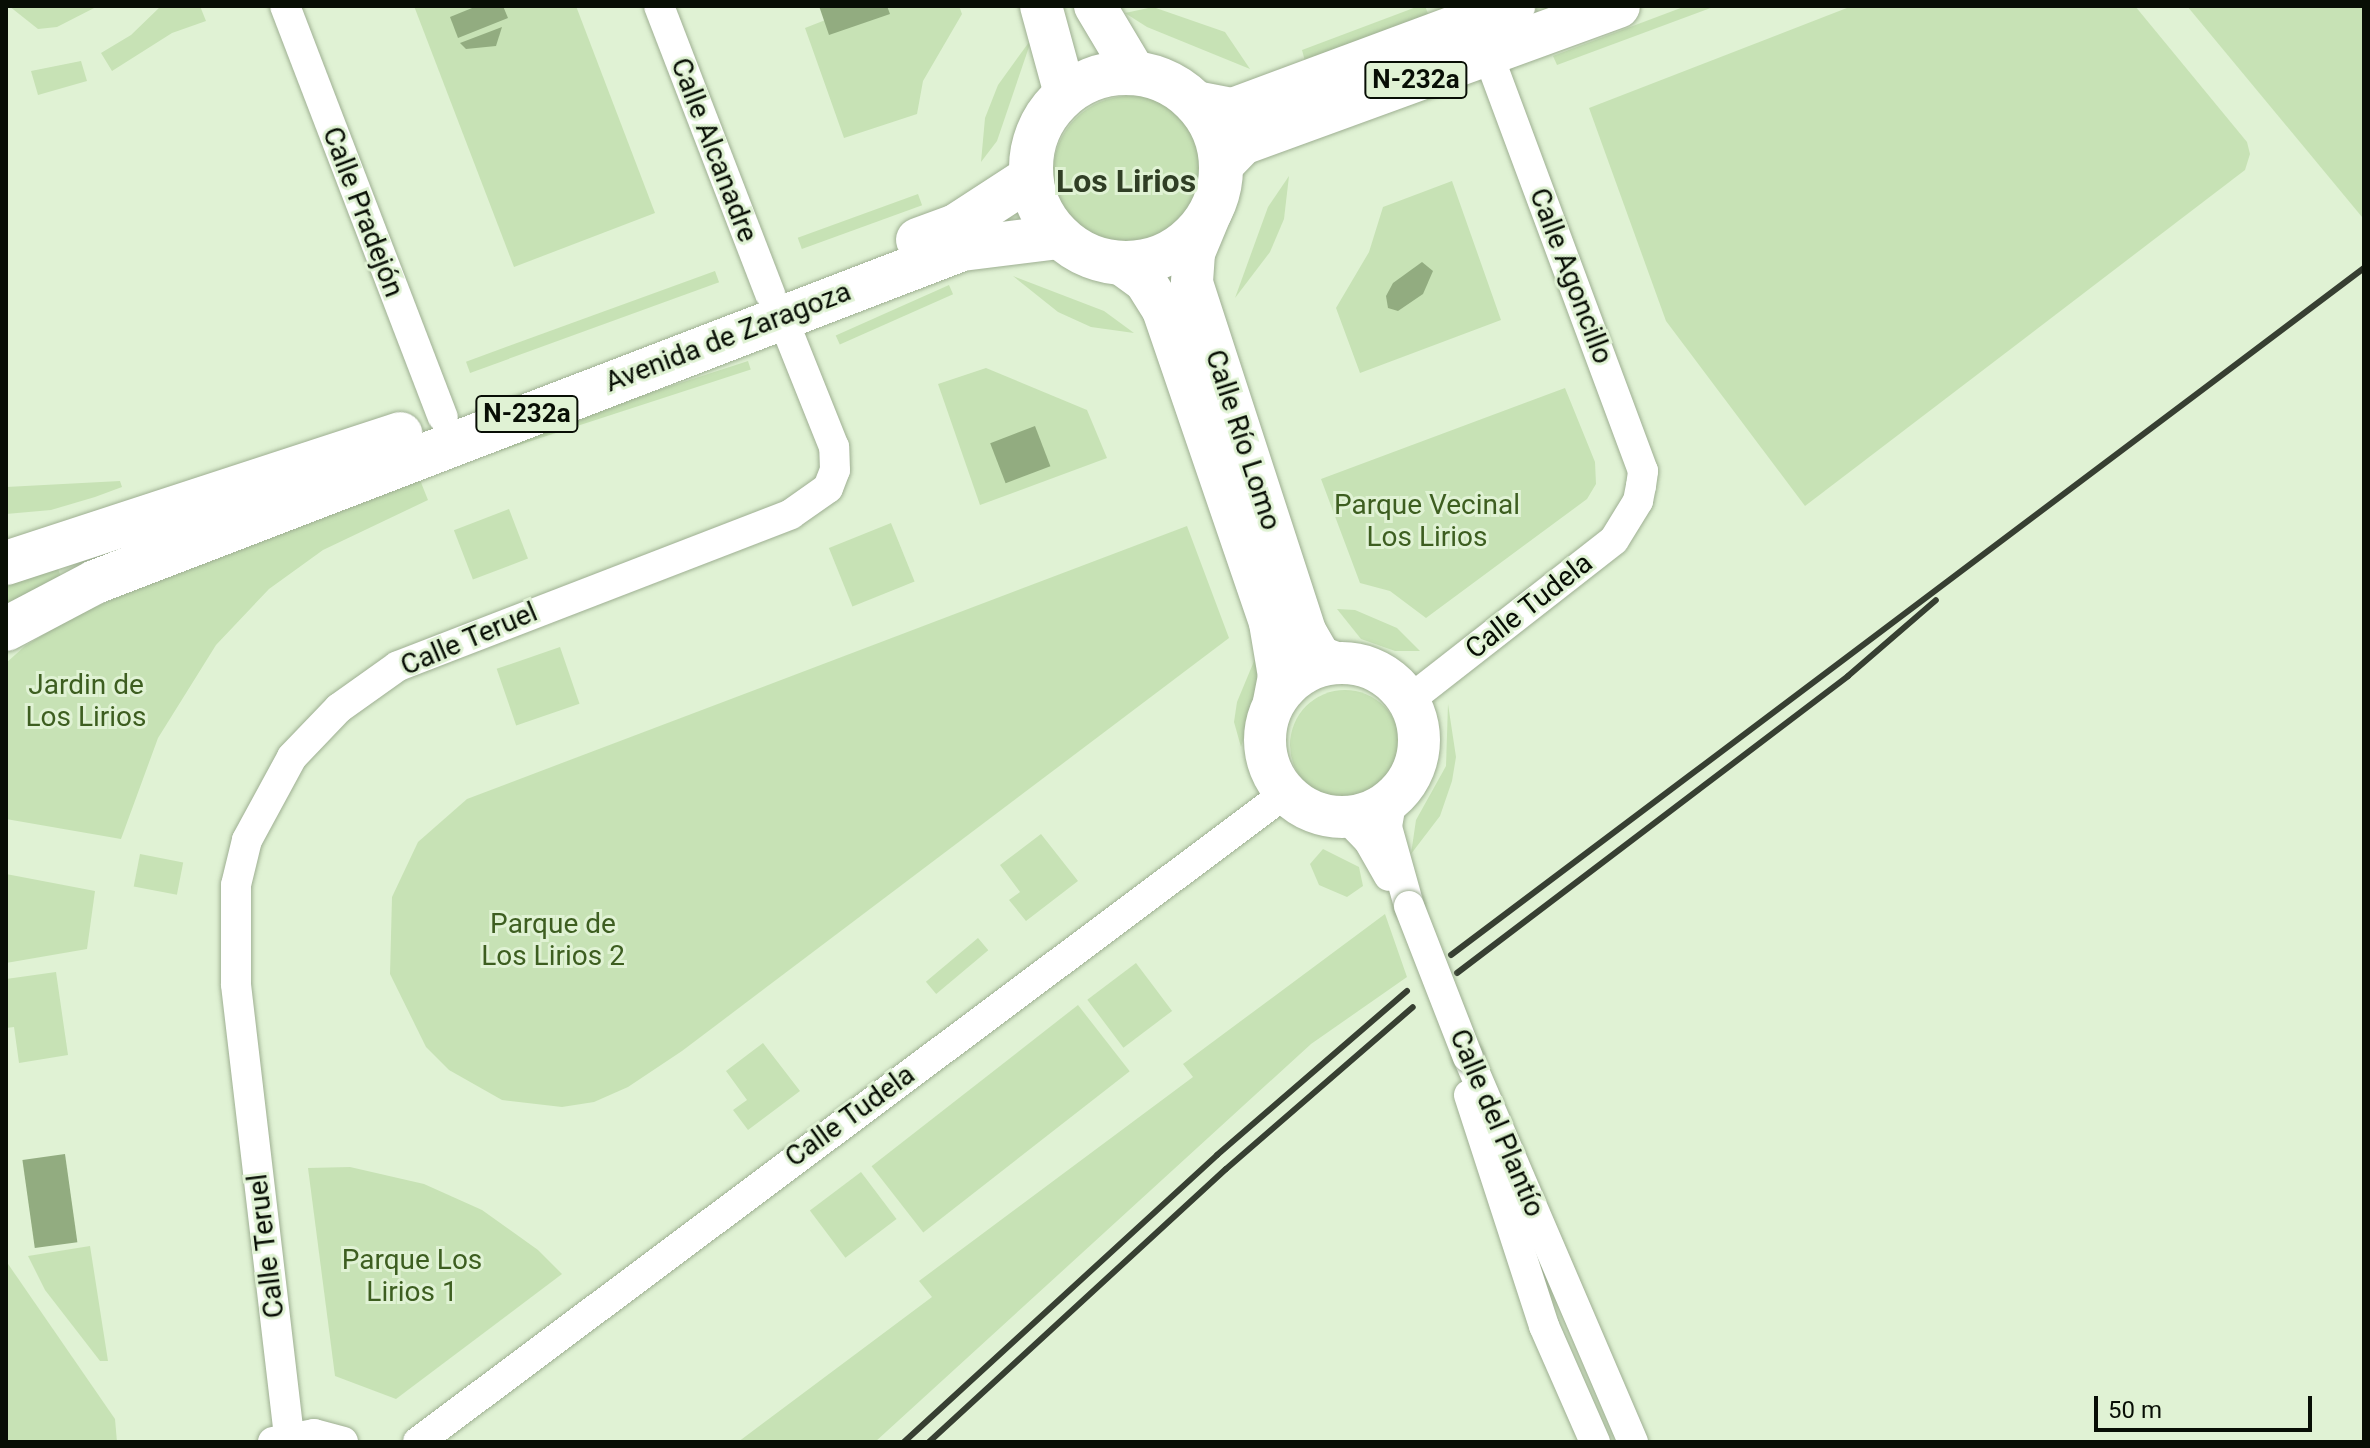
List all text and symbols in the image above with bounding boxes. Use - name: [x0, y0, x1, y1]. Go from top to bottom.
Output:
- street label: Calle Alcanadre: [663, 53, 765, 247]
- road number: N-232a: [1364, 58, 1468, 102]
- street label: Calle Pradejón: [315, 122, 411, 302]
- district label: Los Lirios: [1056, 162, 1196, 200]
- street label: Calle Agoncillo: [1522, 183, 1620, 369]
- street label: Avenida de Zaragoza: [600, 275, 856, 399]
- street label: Calle Río Lomo: [1198, 346, 1288, 534]
- road number: N-232a: [475, 392, 579, 436]
- park label: Parque Vecinal Los Lirios: [1334, 488, 1520, 554]
- street label: Calle Tudela: [1459, 546, 1599, 666]
- street label: Calle Teruel: [395, 595, 543, 683]
- park label: Jardin de Los Lirios: [25, 668, 147, 734]
- park label: Parque de Los Lirios 2: [481, 907, 625, 973]
- street label: Calle del Plantío: [1442, 1024, 1552, 1222]
- street label: Calle Tudela: [778, 1058, 922, 1174]
- street label: Calle Teruel: [240, 1172, 292, 1320]
- park label: Parque Los Lirios 1: [342, 1243, 482, 1309]
- scale bar: [2098, 1380, 2316, 1430]
- text: 50 m: [2108, 1396, 2162, 1424]

